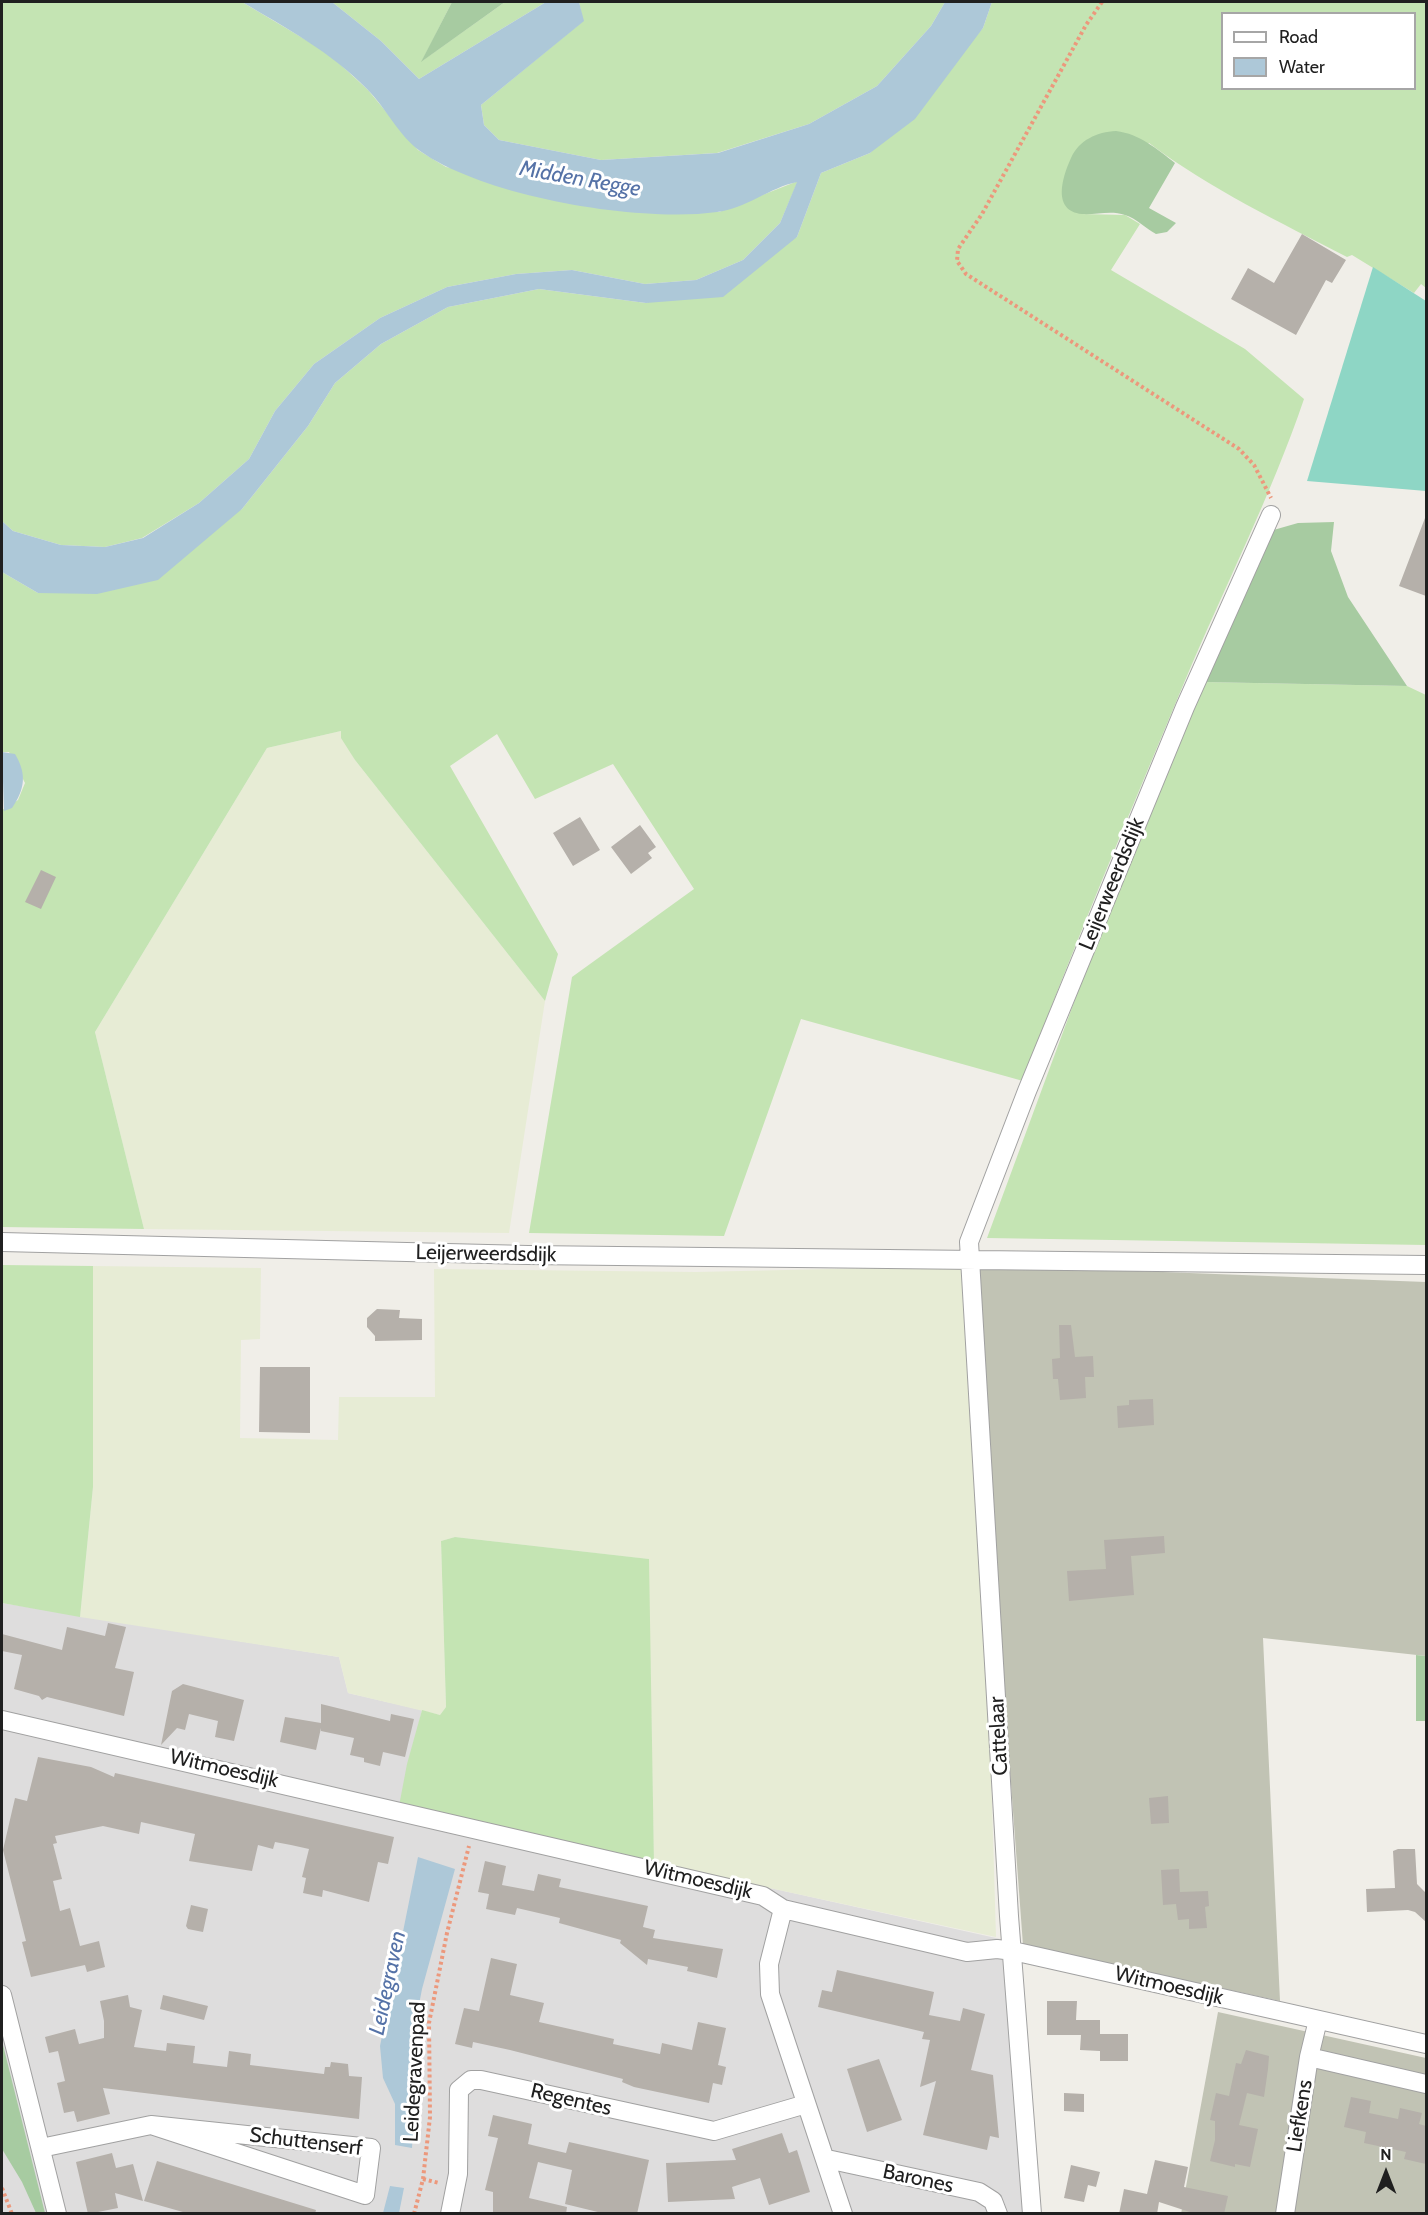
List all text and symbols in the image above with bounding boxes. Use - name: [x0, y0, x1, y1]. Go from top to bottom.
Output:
- legend: [1221, 12, 1416, 90]
- text: Road: [1279, 26, 1318, 48]
- text: Water: [1279, 56, 1325, 78]
- water label: Midden Regge: [518, 155, 642, 203]
- street label: Leijerweerdsdijk: [1074, 814, 1150, 954]
- street label: Leijerweerdsdijk: [415, 1240, 557, 1268]
- street label: Cattelaar: [984, 1696, 1014, 1776]
- street label: Witmoesdijk: [167, 1744, 281, 1794]
- street label: Witmoesdijk: [641, 1855, 755, 1905]
- water label: Leidegraven: [364, 1929, 412, 2037]
- street label: Witmoesdijk: [1112, 1961, 1226, 2011]
- street label: Leidegravenpad: [399, 2001, 431, 2143]
- street label: Regentes: [528, 2078, 614, 2122]
- street label: Liefkens: [1282, 2078, 1318, 2154]
- street label: Schuttenserf: [248, 2123, 364, 2161]
- north arrow: [1356, 2143, 1416, 2203]
- text: N: [1380, 2145, 1392, 2164]
- street label: Barones: [880, 2159, 956, 2199]

